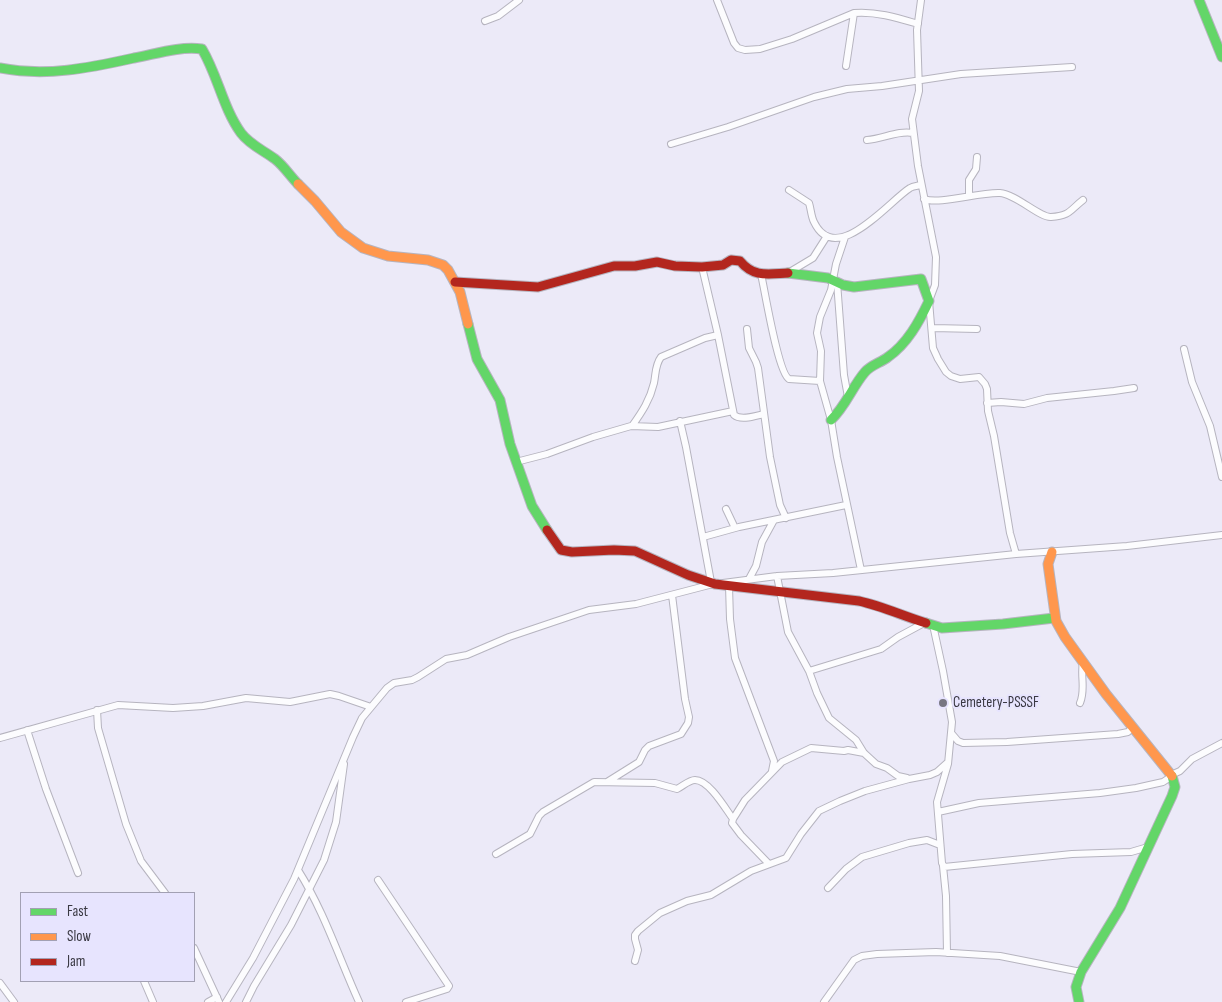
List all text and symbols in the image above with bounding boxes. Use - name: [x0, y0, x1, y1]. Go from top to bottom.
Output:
- place label: Cemetery-PSSSF: [953, 694, 1039, 712]
- marker: Cemetery-PSSSF: [937, 697, 949, 709]
- legend: [20, 892, 195, 982]
- text: Fast: [67, 902, 88, 921]
- text: Slow: [67, 927, 91, 946]
- text: Jam: [67, 952, 85, 971]

